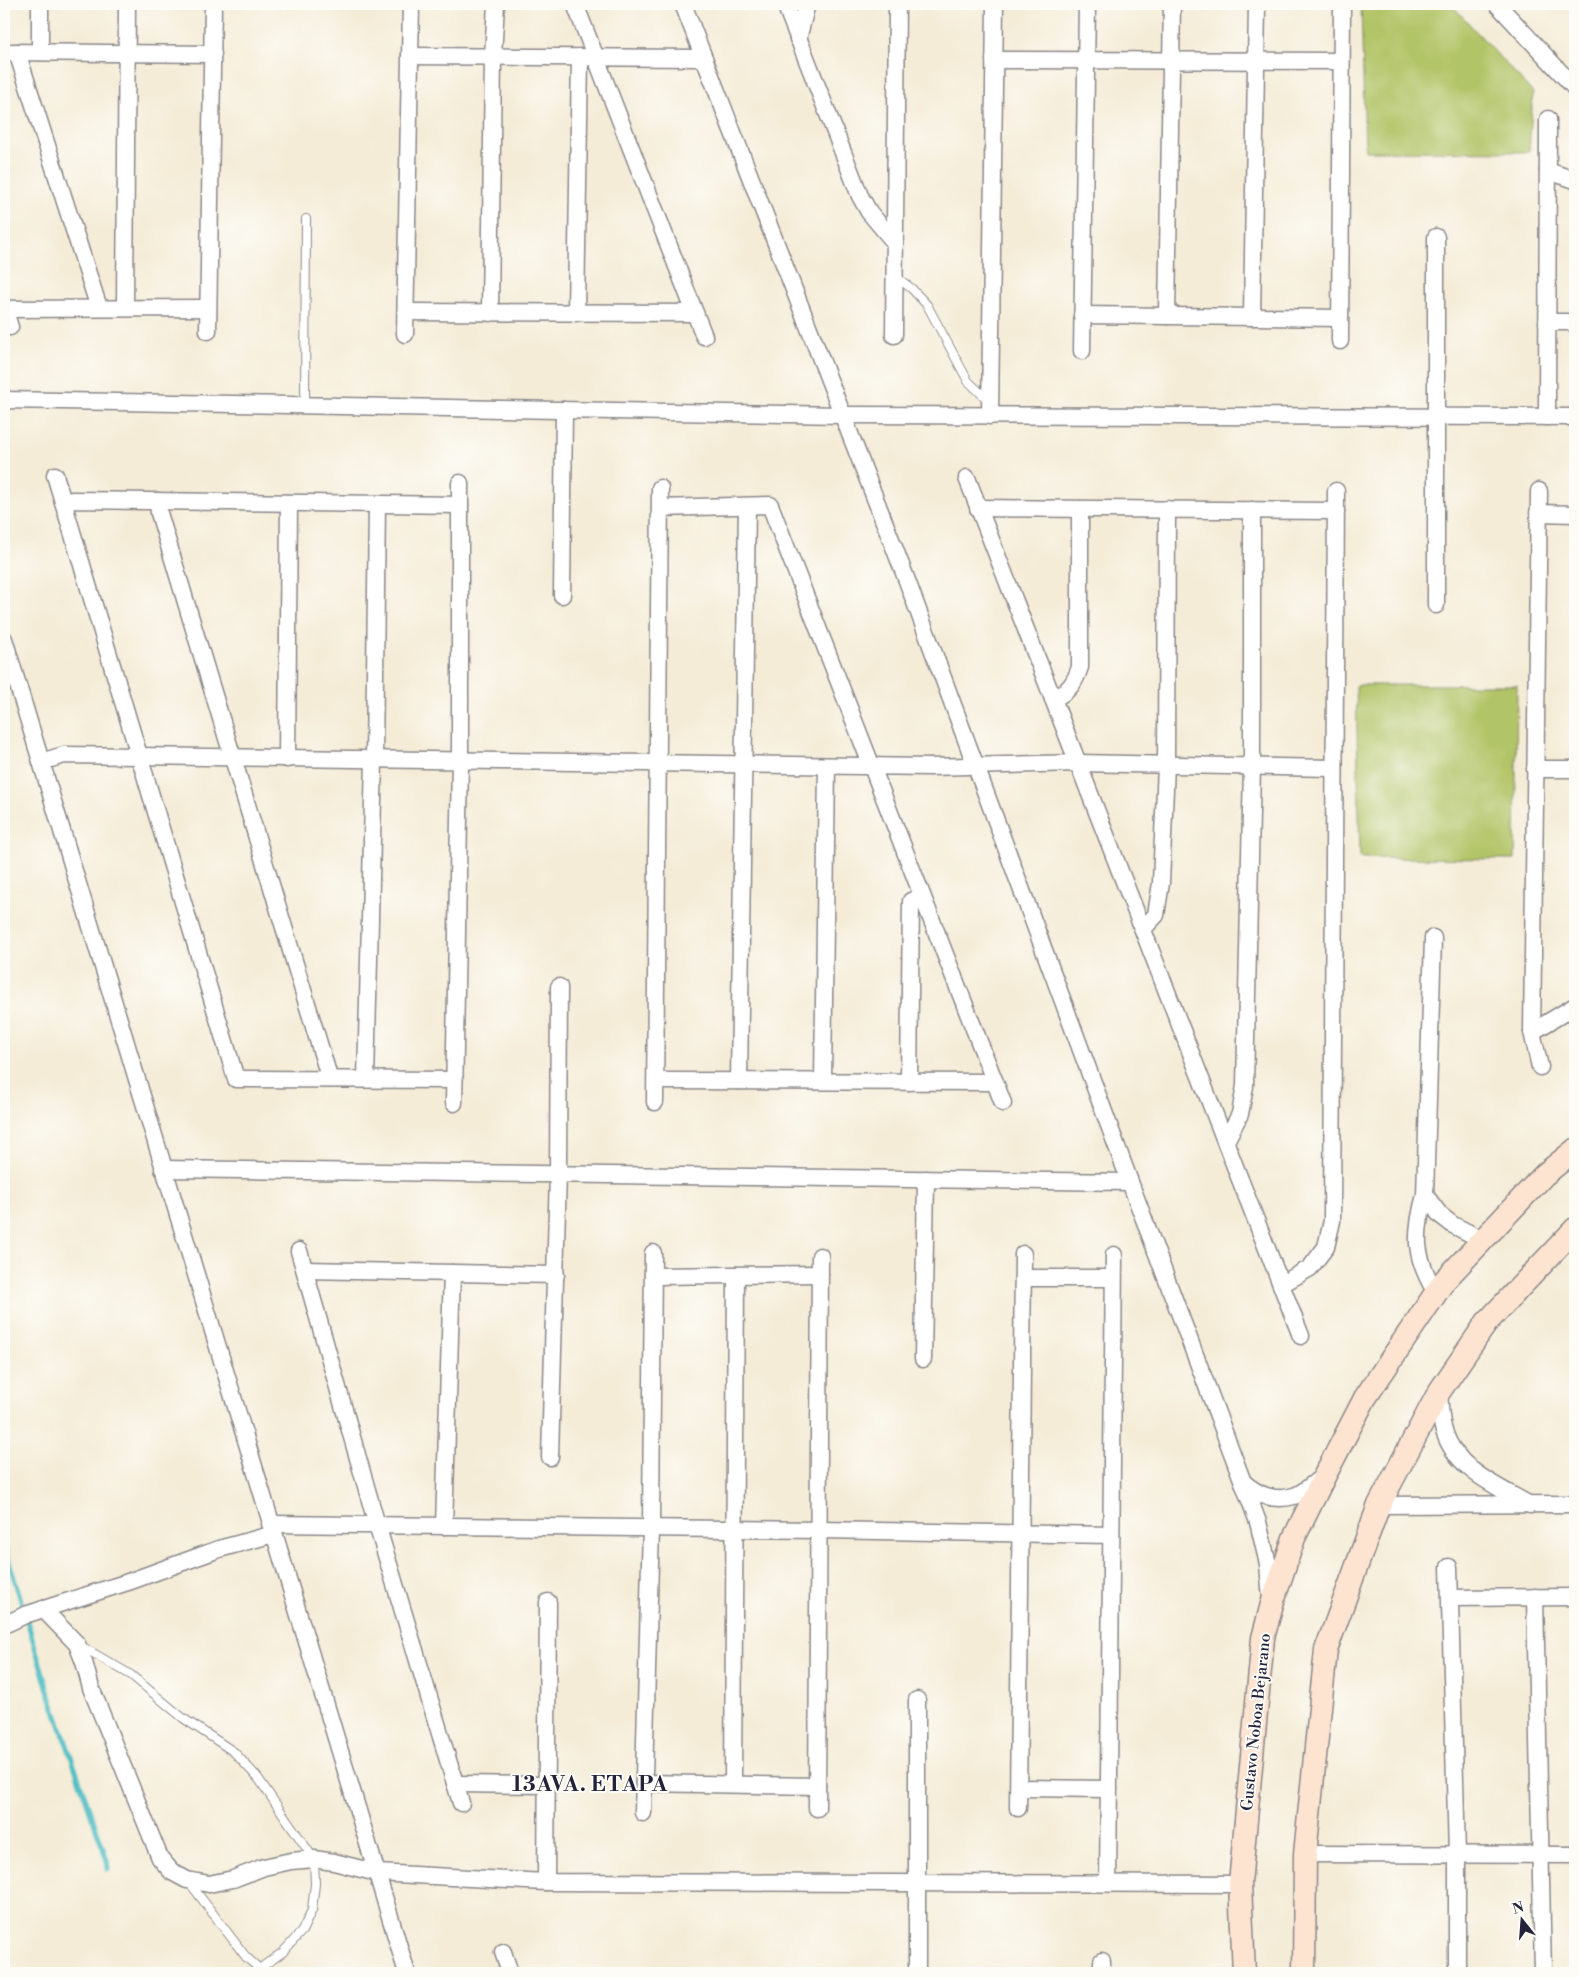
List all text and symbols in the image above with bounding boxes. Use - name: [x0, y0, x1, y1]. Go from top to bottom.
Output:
- street label: Gustavo Noboa Bejarano: [1237, 1632, 1275, 1812]
- district label: 13AVA. ETAPA: [512, 1772, 668, 1798]
- north arrow: [1496, 1894, 1546, 1944]
- text: N: [1511, 1898, 1526, 1919]

